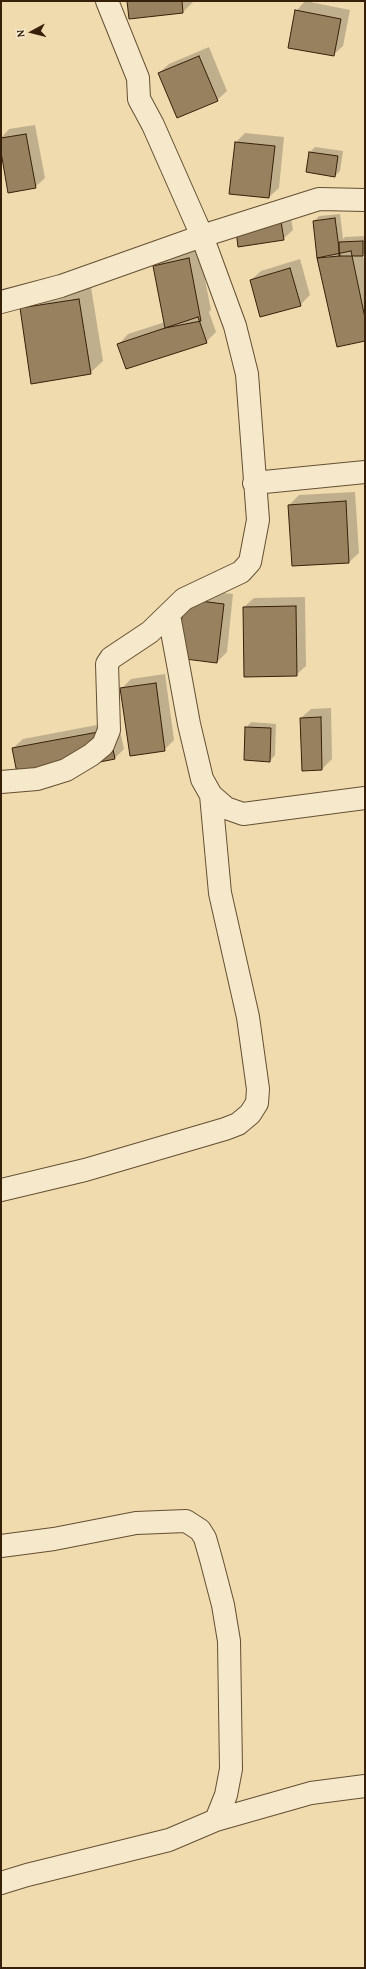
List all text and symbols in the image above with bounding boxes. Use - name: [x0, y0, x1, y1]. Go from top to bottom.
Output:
- north arrow: [12, 12, 52, 52]
- text: N: [12, 29, 28, 38]

